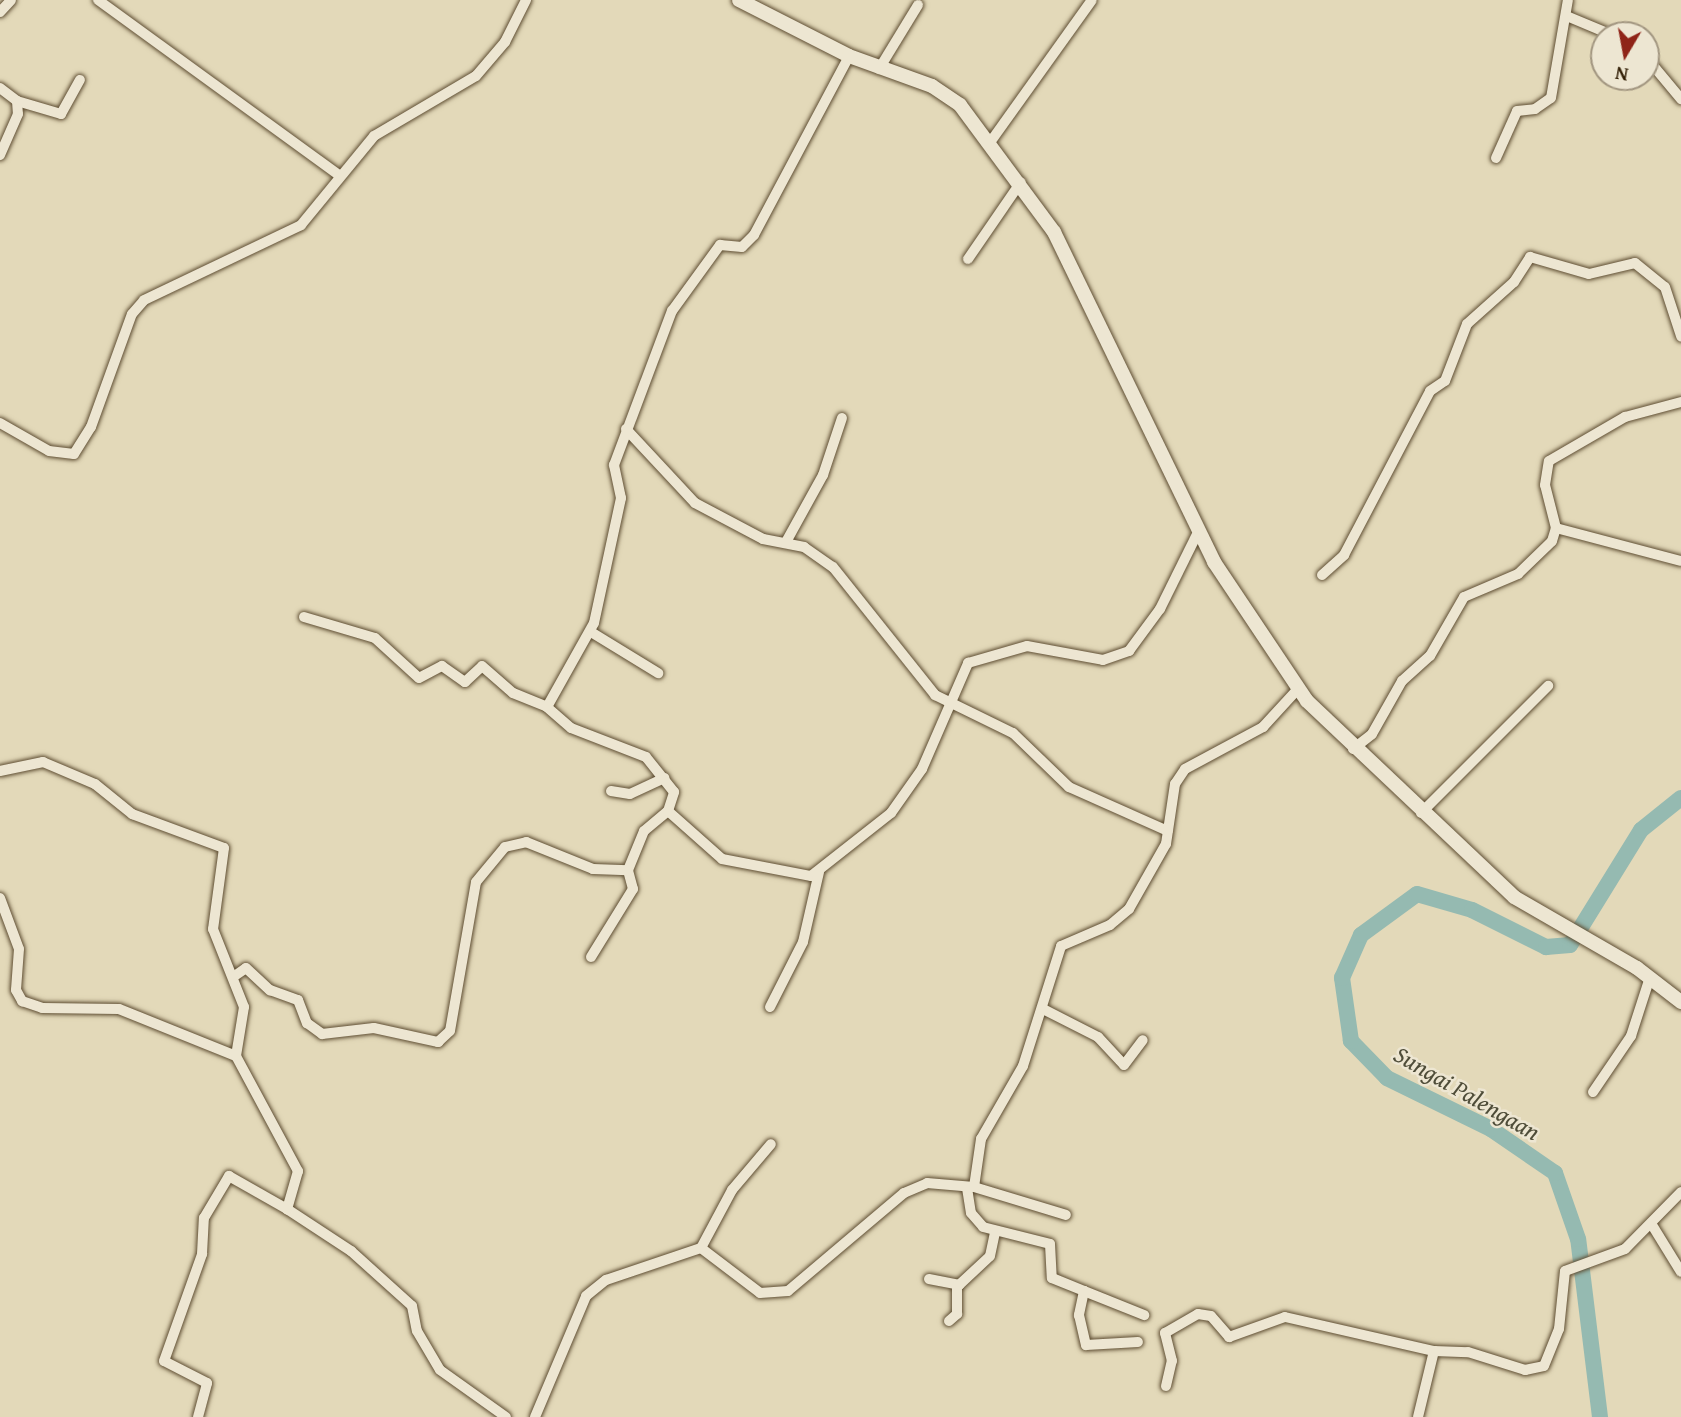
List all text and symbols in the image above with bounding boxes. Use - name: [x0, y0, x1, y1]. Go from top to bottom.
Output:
- north arrow: [1590, 21, 1660, 91]
- text: N: [1613, 60, 1630, 90]
- water label: Sungai Palengaan: [1389, 1040, 1545, 1146]

